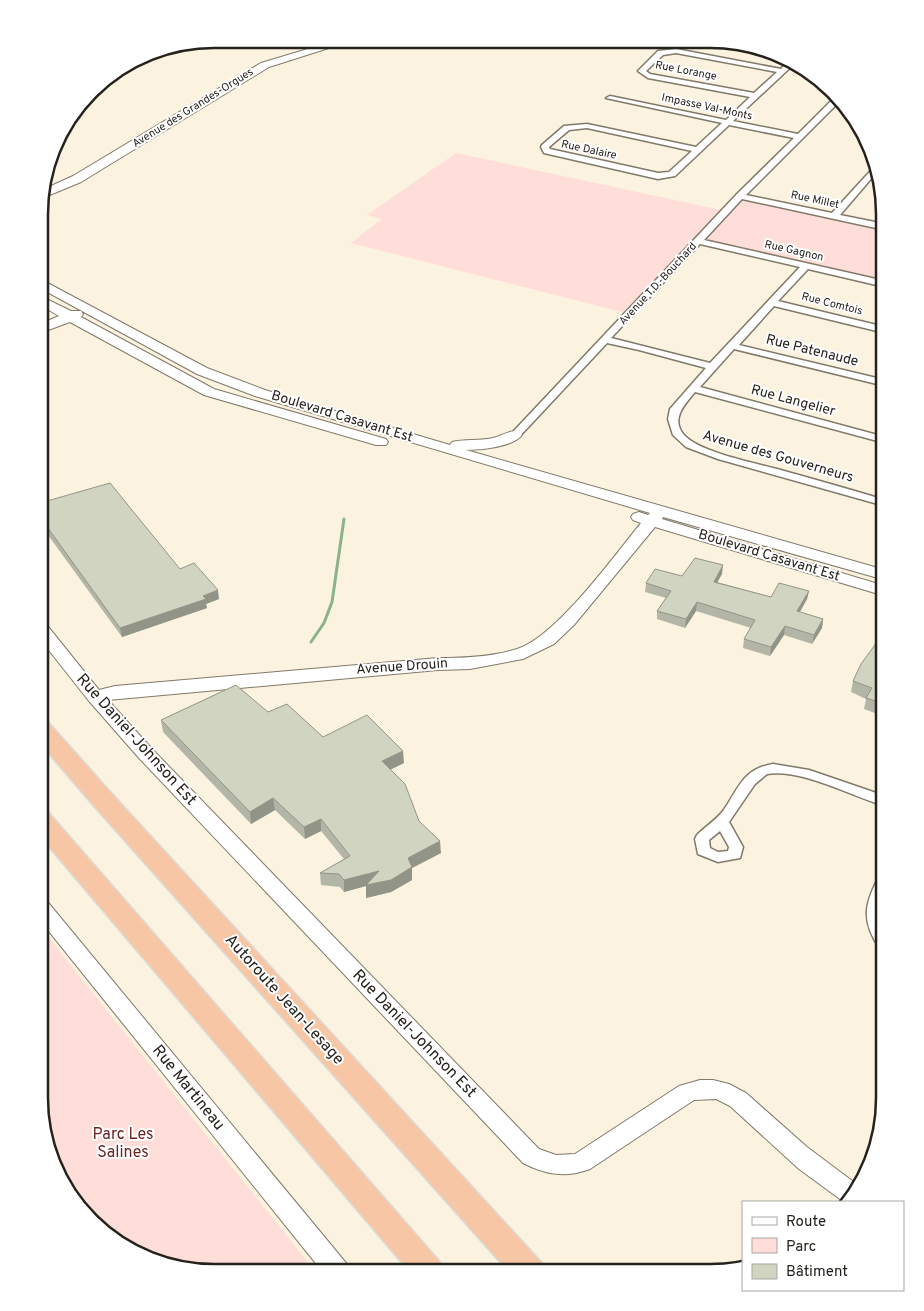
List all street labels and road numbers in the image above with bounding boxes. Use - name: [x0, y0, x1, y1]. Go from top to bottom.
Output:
- street label: Rue Lorange: [654, 58, 718, 84]
- street label: Avenue des Grandes-Orgues: [130, 65, 256, 151]
- street label: Impasse Val-Monts: [660, 91, 754, 123]
- street label: Rue Dalaire: [560, 137, 618, 163]
- street label: Rue Millet: [789, 188, 841, 212]
- street label: Rue Gagnon: [763, 237, 825, 265]
- street label: Avenue T.D.-Bouchard: [616, 240, 700, 328]
- street label: Rue Comtois: [800, 290, 864, 318]
- street label: Rue Patenaude: [764, 331, 860, 371]
- street label: Rue Langelier: [749, 382, 838, 421]
- street label: Boulevard Casavant Est: [269, 387, 415, 447]
- street label: Avenue des Gouverneurs: [701, 427, 855, 487]
- street label: Boulevard Casavant Est: [696, 526, 842, 586]
- street label: Avenue Drouin: [356, 655, 448, 679]
- street label: Rue Daniel-Johnson Est: [72, 670, 200, 810]
- street label: Autoroute Jean-Lesage: [220, 931, 348, 1069]
- street label: Rue Daniel-Johnson Est: [348, 966, 480, 1102]
- street label: Rue Martineau: [147, 1041, 229, 1135]

